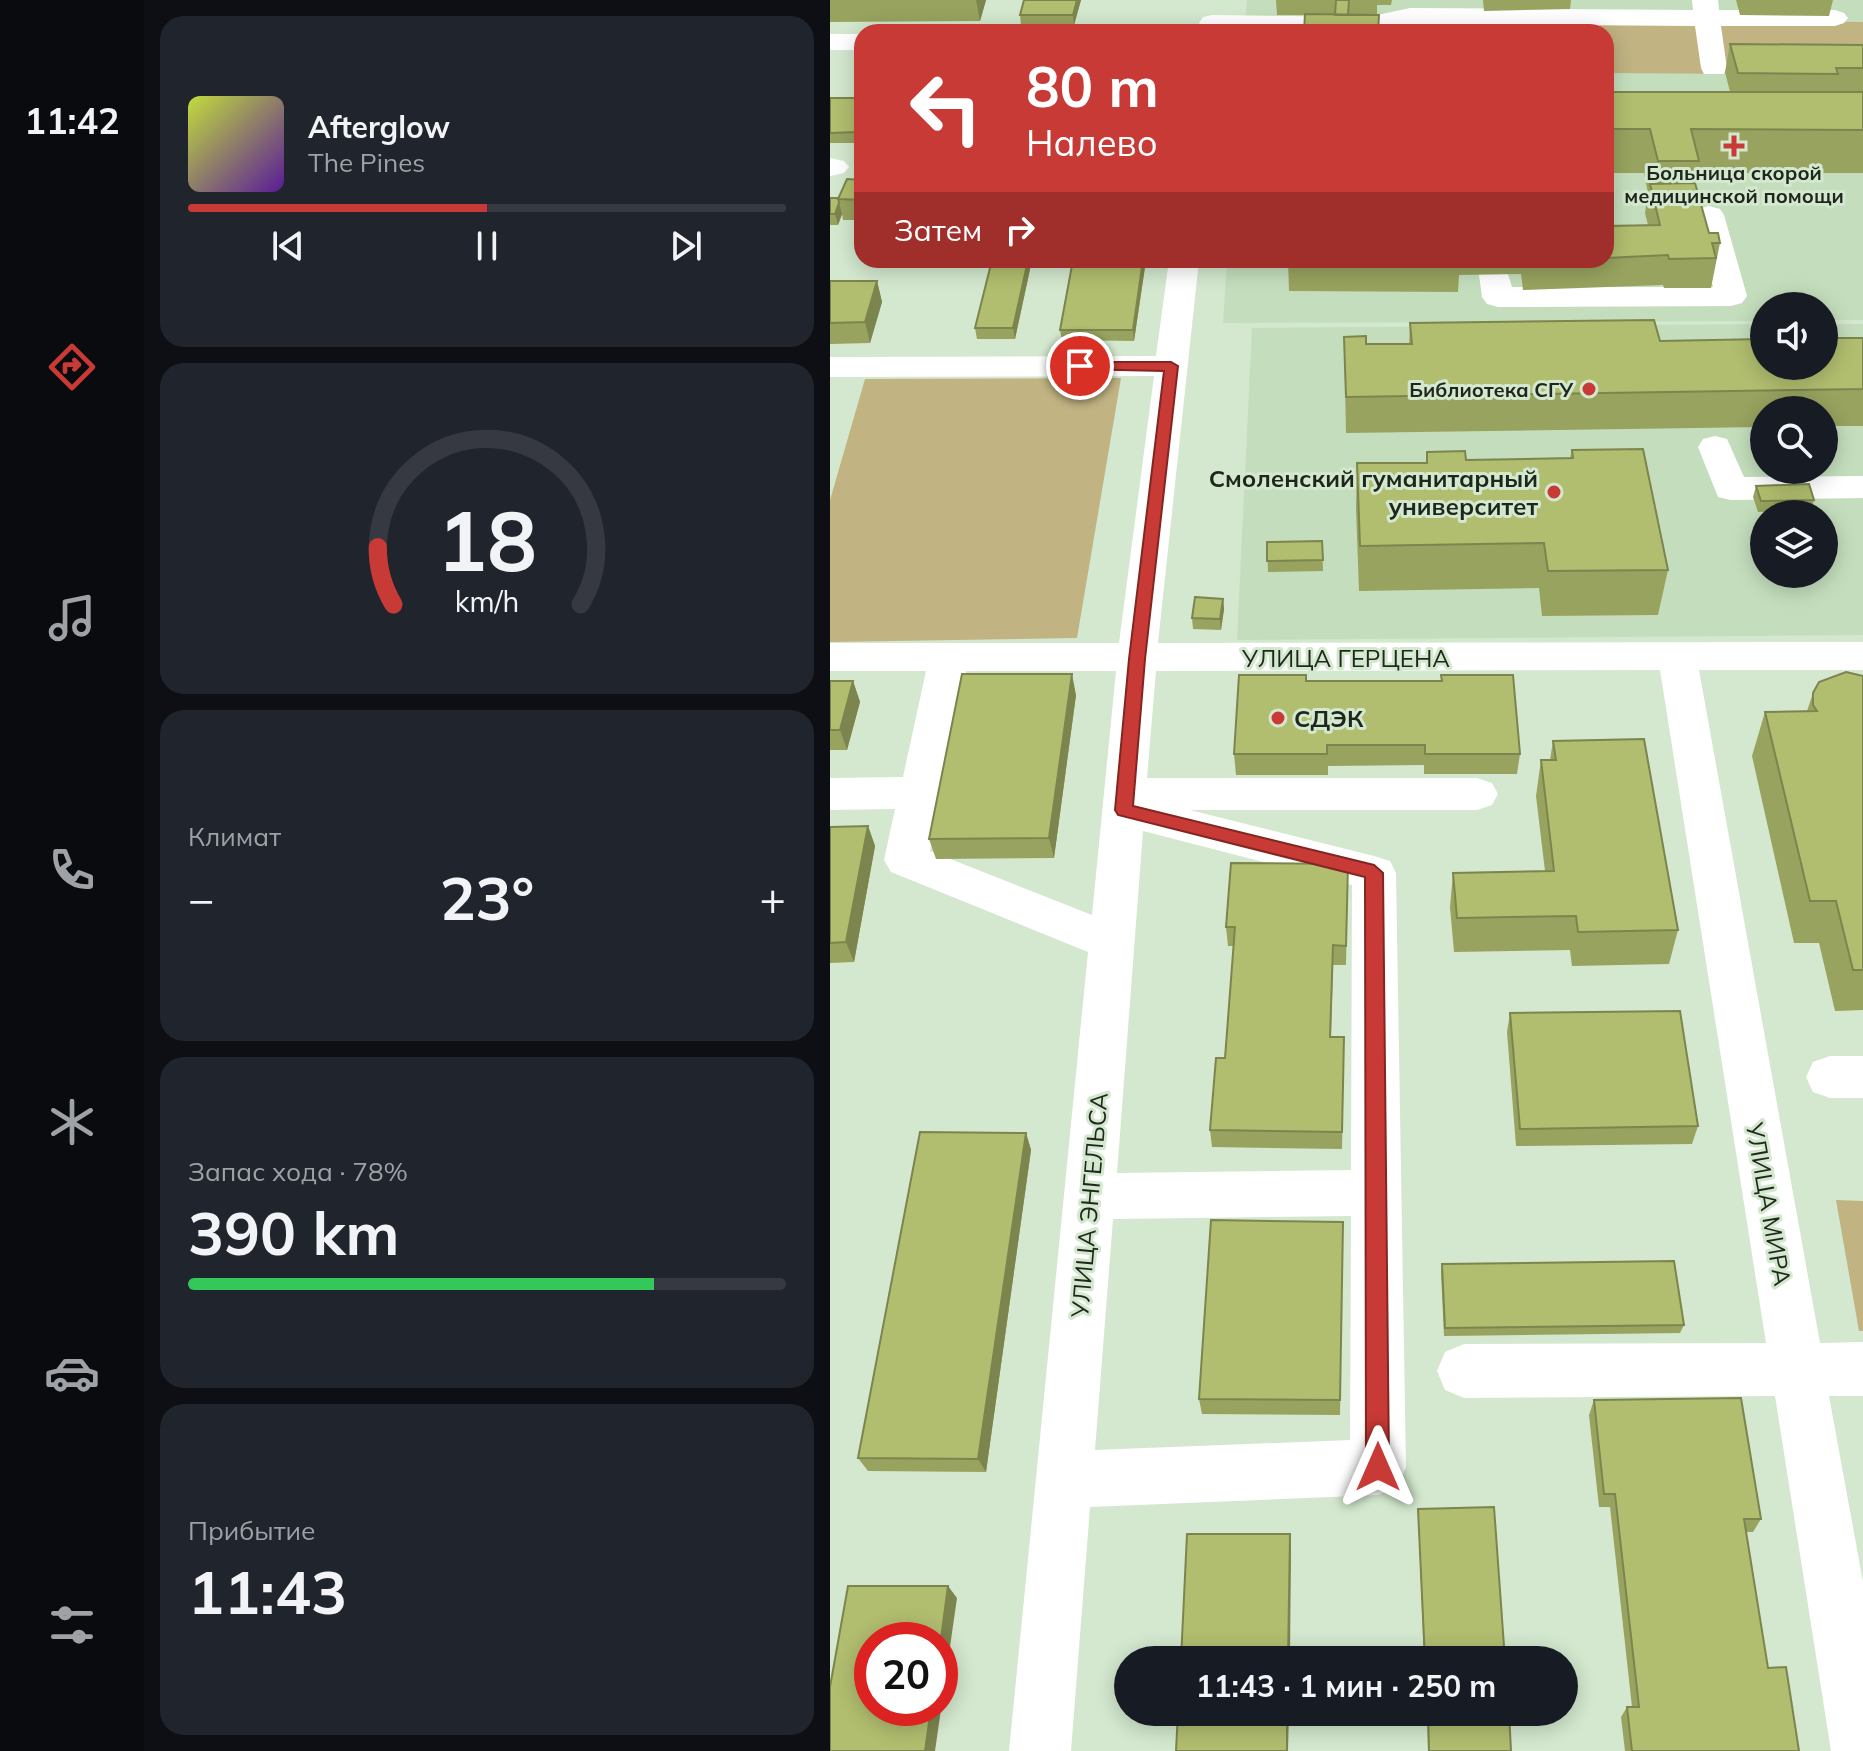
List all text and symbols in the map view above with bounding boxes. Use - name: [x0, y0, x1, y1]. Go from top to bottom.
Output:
- text: 80 m: [1026, 51, 1159, 121]
- icon: left: [894, 56, 998, 160]
- text: 11:42: [24, 98, 120, 143]
- text: Afterglow: [308, 108, 450, 146]
- text: Налево: [1026, 120, 1158, 165]
- marker: Больница скорой медицинской помощи: [1723, 135, 1745, 157]
- text: The Pines: [308, 146, 425, 179]
- place label: Больница скорой медицинской помощи: [1624, 160, 1844, 208]
- icon: right: [998, 208, 1042, 252]
- text: Затем: [894, 211, 982, 249]
- icon: previous: [266, 224, 310, 268]
- icon: pause: [465, 224, 509, 268]
- icon: next: [664, 224, 708, 268]
- map controls: [1750, 292, 1838, 588]
- button: sound: [1750, 292, 1838, 380]
- pin: [1046, 332, 1114, 400]
- icon: directions: [44, 339, 100, 395]
- icon: arrive: [1058, 344, 1102, 388]
- place label: Библиотека СГУ: [1409, 377, 1573, 402]
- marker: Библиотека СГУ: [1580, 380, 1598, 398]
- button: search: [1750, 396, 1838, 484]
- place label: Смоленский гуманитарный университет: [1209, 463, 1538, 521]
- marker: Смоленский гуманитарный университет: [1545, 483, 1563, 501]
- text: 18: [437, 486, 537, 591]
- button: layers: [1750, 500, 1838, 588]
- text: km/h: [455, 583, 519, 619]
- icon: music: [44, 590, 100, 646]
- street label: УЛИЦА ГЕРЦЕНА: [1241, 643, 1450, 673]
- place label: СДЭК: [1294, 703, 1364, 733]
- marker: СДЭК: [1269, 709, 1287, 727]
- text: Климат: [188, 820, 281, 853]
- icon: phone: [44, 842, 100, 898]
- text: 23°: [440, 860, 534, 935]
- text: −: [188, 871, 214, 926]
- text: +: [760, 871, 786, 926]
- street label: УЛИЦА ЭНГЕЛЬСА: [1064, 1091, 1114, 1320]
- icon: climate: [44, 1094, 100, 1150]
- street label: УЛИЦА МИРА: [1740, 1119, 1798, 1288]
- text: Запас хода · 78%: [188, 1155, 408, 1188]
- text: 390 km: [188, 1195, 400, 1270]
- icon: car: [44, 1345, 100, 1401]
- position arrow: [1336, 1425, 1420, 1509]
- text: Прибытие: [188, 1514, 315, 1547]
- text: 11:43: [188, 1554, 347, 1629]
- icon: filters: [44, 1597, 100, 1653]
- speed limit sign: 20: [854, 1622, 958, 1726]
- text: 11:43 · 1 мин · 250 m: [1196, 1667, 1496, 1705]

